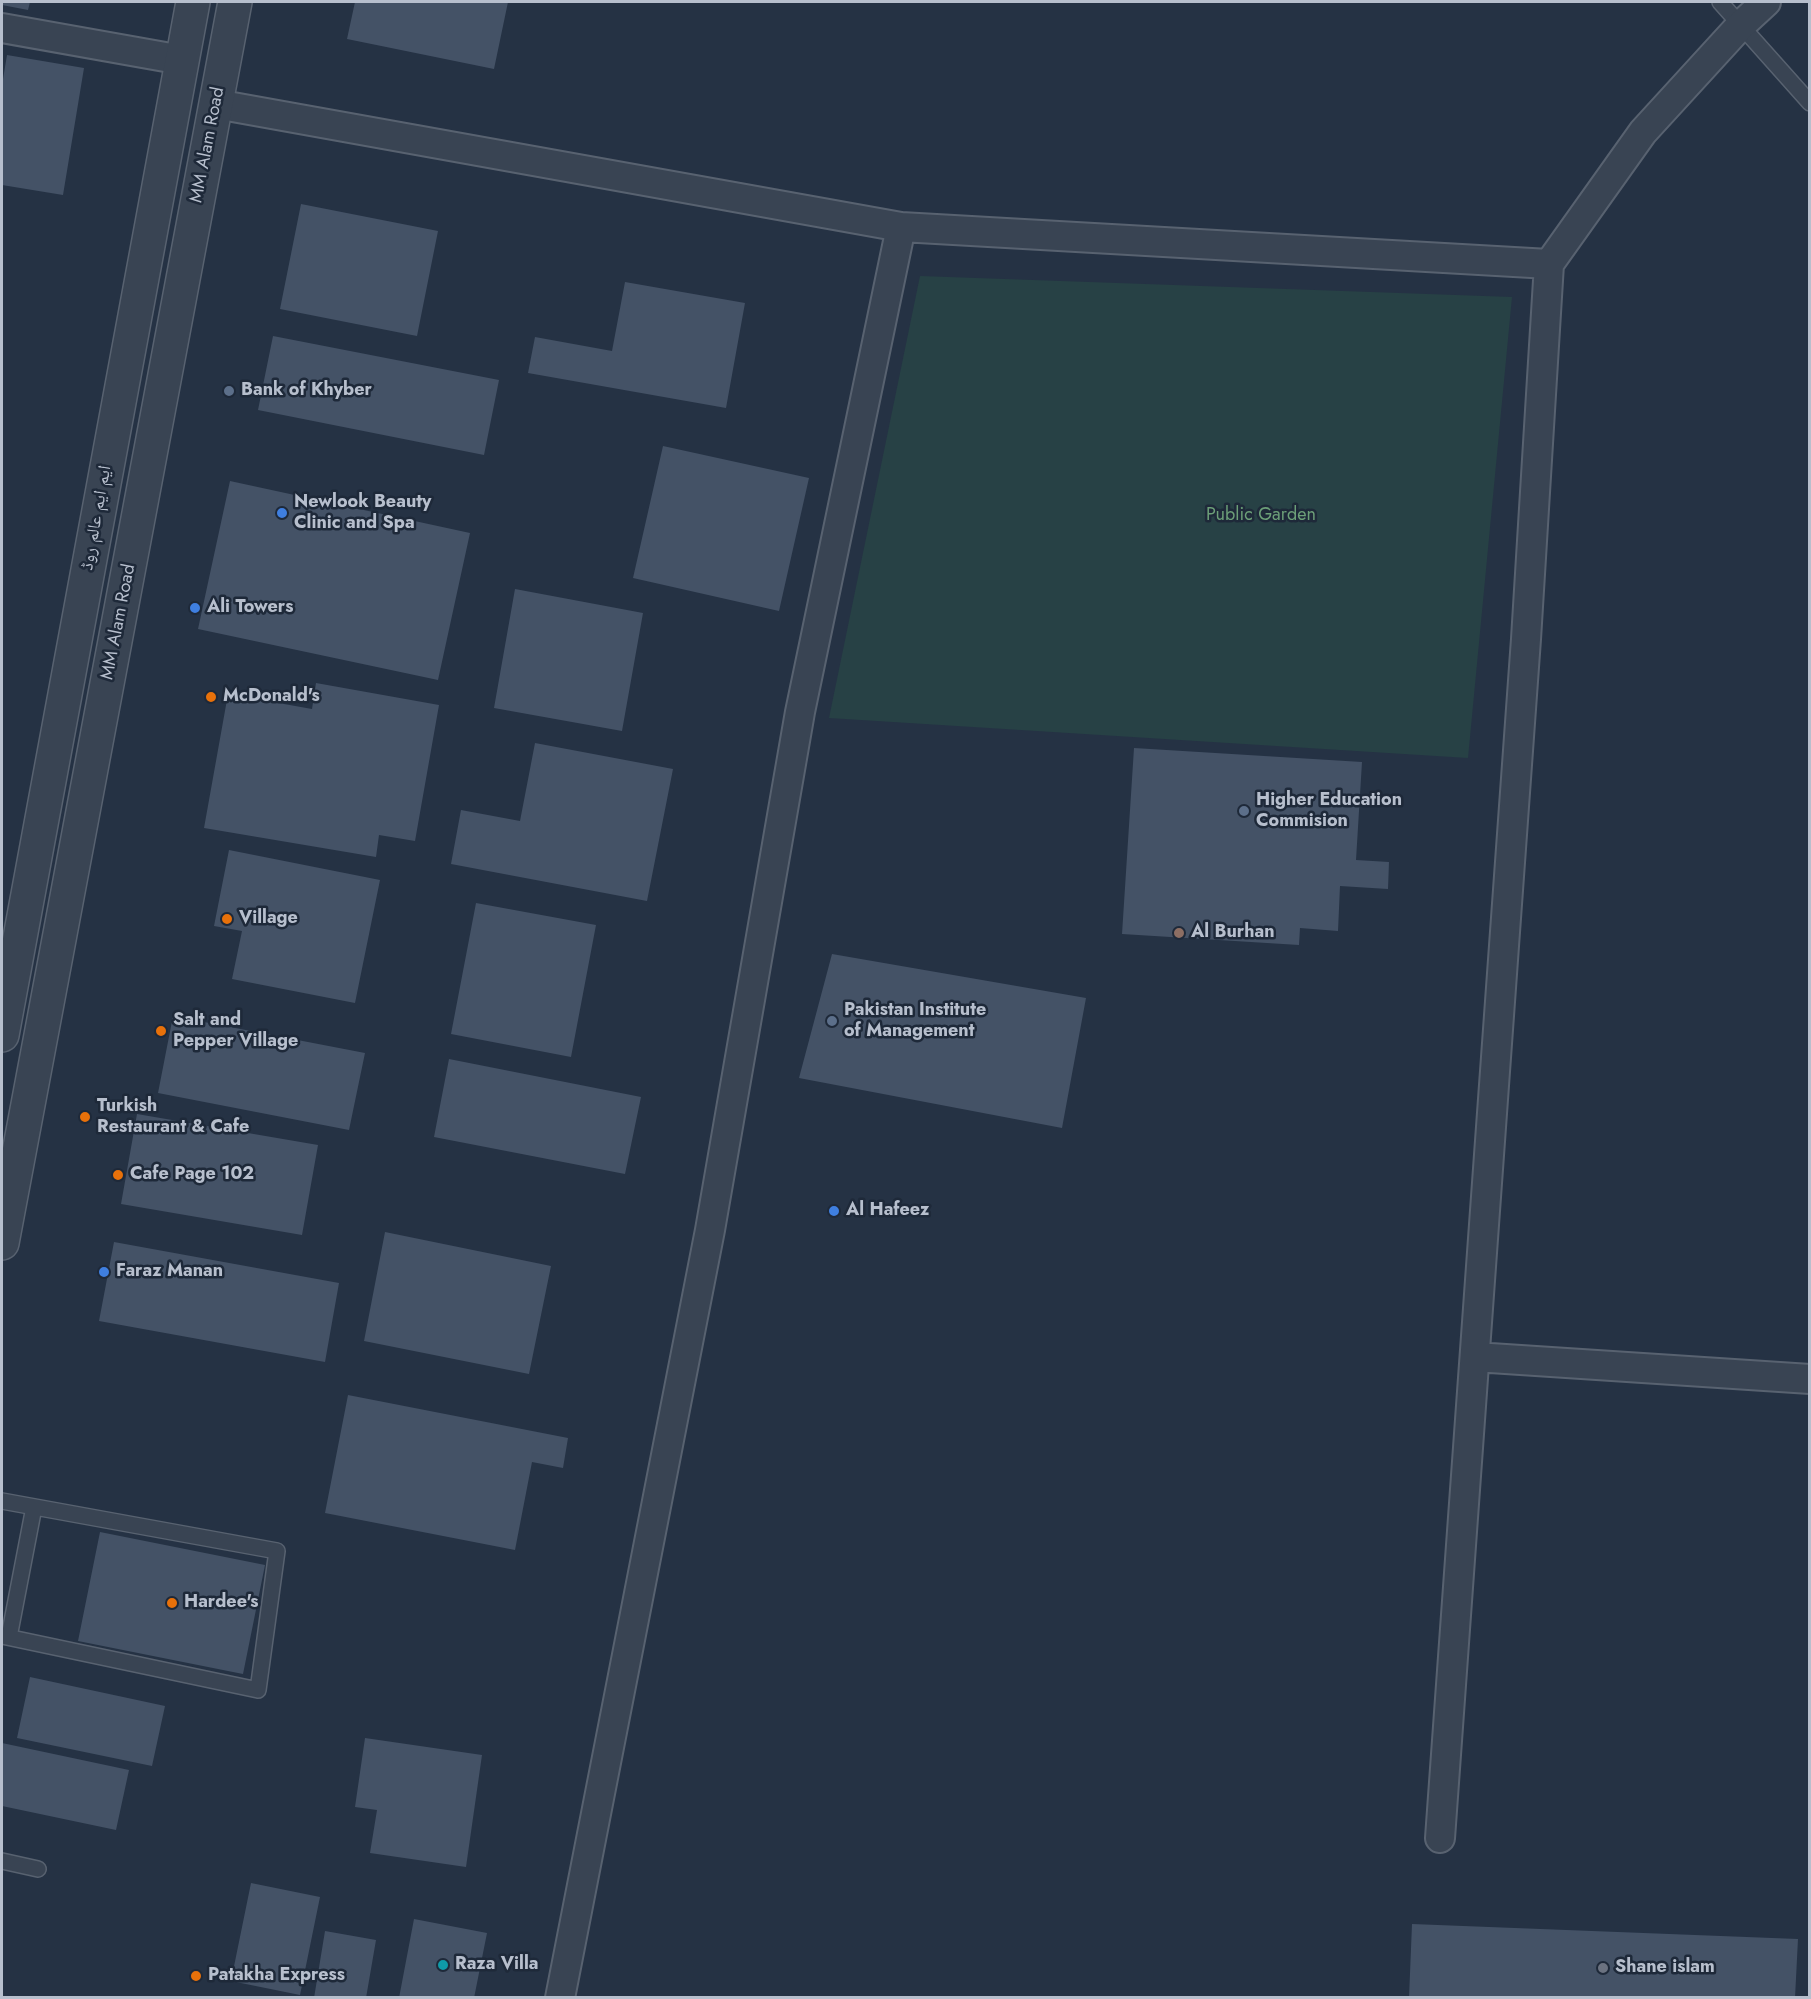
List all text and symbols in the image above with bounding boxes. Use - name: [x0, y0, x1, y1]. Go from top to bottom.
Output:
- street label: MM Alam Road: [186, 85, 230, 205]
- place label: Bank of Khyber: [241, 380, 372, 402]
- marker: Bank of Khyber: [222, 384, 236, 398]
- street label: ایم ایم عالم روڈ: [77, 464, 117, 572]
- place label: Newlook Beauty Clinic and Spa: [294, 492, 431, 534]
- park label: Public Garden: [1206, 505, 1316, 527]
- marker: Newlook Beauty Clinic and Spa: [275, 506, 289, 520]
- street label: MM Alam Road: [97, 562, 141, 682]
- place label: Ali Towers: [207, 597, 293, 619]
- marker: Ali Towers: [188, 601, 202, 615]
- place label: McDonald's: [223, 686, 320, 708]
- marker: McDonald's: [204, 690, 218, 704]
- place label: Higher Education Commision: [1256, 790, 1402, 832]
- marker: Higher Education Commision: [1237, 804, 1251, 818]
- place label: Village: [239, 908, 298, 930]
- marker: Village: [220, 912, 234, 926]
- place label: Al Burhan: [1191, 922, 1274, 944]
- marker: Al Burhan: [1172, 926, 1186, 940]
- place label: Pakistan Institute of Management: [844, 1000, 986, 1042]
- place label: Salt and Pepper Village: [173, 1010, 298, 1052]
- marker: Pakistan Institute of Management: [825, 1014, 839, 1028]
- marker: Salt and Pepper Village: [154, 1024, 168, 1038]
- place label: Turkish Restaurant & Cafe: [97, 1096, 249, 1138]
- marker: Turkish Restaurant & Cafe: [78, 1110, 92, 1124]
- place label: Cafe Page 102: [130, 1164, 254, 1186]
- marker: Cafe Page 102: [111, 1168, 125, 1182]
- place label: Al Hafeez: [846, 1200, 929, 1222]
- marker: Al Hafeez: [827, 1204, 841, 1218]
- place label: Faraz Manan: [116, 1261, 223, 1283]
- marker: Faraz Manan: [97, 1265, 111, 1279]
- place label: Hardee's: [184, 1592, 258, 1614]
- marker: Hardee's: [165, 1596, 179, 1610]
- place label: Raza Villa: [455, 1954, 538, 1976]
- place label: Shane islam: [1615, 1957, 1715, 1979]
- marker: Raza Villa: [436, 1958, 450, 1972]
- marker: Shane islam: [1596, 1961, 1610, 1975]
- place label: Patakha Express: [208, 1965, 345, 1987]
- marker: Patakha Express: [189, 1969, 203, 1983]

